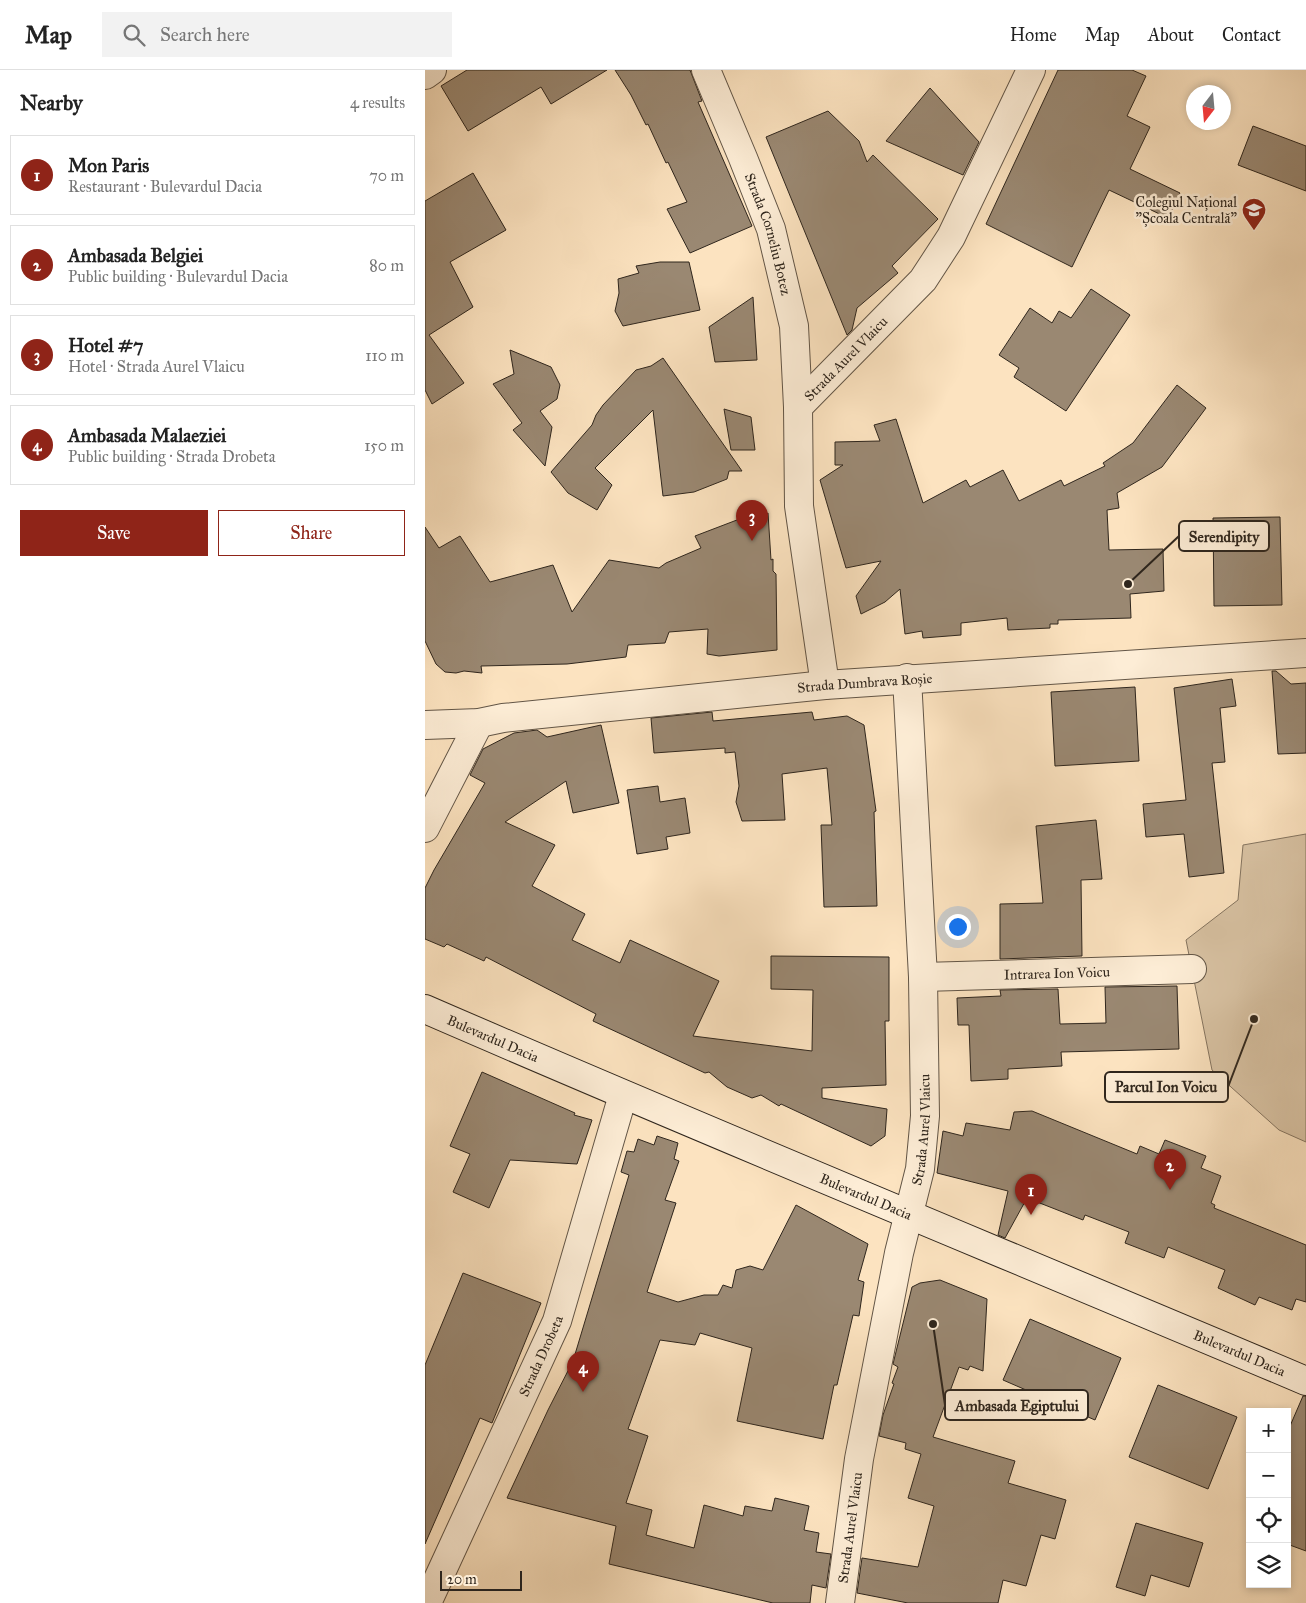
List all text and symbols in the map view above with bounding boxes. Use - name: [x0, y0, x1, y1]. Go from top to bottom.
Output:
- search box: [102, 12, 452, 57]
- text: Map: [25, 20, 72, 50]
- icon: search: [120, 21, 148, 49]
- text: Search here: [160, 23, 250, 46]
- text: Home: [1010, 24, 1057, 46]
- text: Map: [1085, 24, 1120, 46]
- text: About: [1148, 24, 1194, 46]
- text: Contact: [1222, 24, 1281, 46]
- north arrow: [1186, 85, 1231, 130]
- text: Nearby: [20, 90, 83, 116]
- text: 4 results: [350, 93, 405, 112]
- text: Mon Paris: [68, 154, 149, 177]
- text: 1: [34, 166, 40, 185]
- text: 70 m: [369, 166, 404, 185]
- street label: Strada Corneliu Botez: [741, 171, 795, 297]
- text: Restaurant · Bulevardul Dacia: [68, 177, 262, 196]
- place label: Colegiul Național "Școala Centrală": [1136, 194, 1237, 227]
- school or university icon: Colegiul Național "Școala Centrală": [1241, 197, 1267, 231]
- text: Ambasada Belgiei: [68, 244, 203, 267]
- text: 2: [33, 256, 41, 275]
- text: 80 m: [369, 256, 404, 275]
- text: Public building · Bulevardul Dacia: [68, 267, 288, 286]
- street label: Strada Aurel Vlaicu: [800, 312, 891, 404]
- text: Hotel #7: [68, 334, 143, 357]
- text: 3: [34, 346, 40, 365]
- text: 110 m: [365, 346, 404, 365]
- text: Hotel · Strada Aurel Vlaicu: [68, 357, 245, 376]
- text: Ambasada Malaeziei: [68, 424, 226, 447]
- text: 4: [33, 436, 41, 455]
- text: 150 m: [364, 436, 404, 455]
- text: Public building · Strada Drobeta: [68, 447, 276, 466]
- pin: 3: [736, 500, 768, 541]
- button: Save: [20, 510, 208, 556]
- button: Share: [218, 510, 405, 556]
- callout: Serendipity: [1179, 521, 1269, 551]
- text: Serendipity: [1189, 528, 1260, 547]
- street label: Strada Dumbrava Roșie: [796, 669, 933, 696]
- your location: [945, 914, 971, 940]
- street label: Intrarea Ion Voicu: [1004, 963, 1111, 983]
- street label: Bulevardul Dacia: [445, 1011, 541, 1066]
- callout: Parcul Ion Voicu: [1105, 1072, 1228, 1102]
- street label: Strada Aurel Vlaicu: [908, 1073, 934, 1187]
- text: Parcul Ion Voicu: [1115, 1078, 1217, 1096]
- pin: 2: [1154, 1149, 1186, 1190]
- street label: Bulevardul Dacia: [817, 1170, 914, 1223]
- pin: 1: [1015, 1174, 1047, 1215]
- street label: Strada Drobeta: [515, 1314, 567, 1399]
- street label: Bulevardul Dacia: [1191, 1326, 1288, 1380]
- pin: 4: [567, 1351, 599, 1392]
- callout: Ambasada Egiptului: [945, 1390, 1088, 1420]
- text: Ambasada Egiptului: [954, 1397, 1080, 1416]
- map controls: [1246, 1408, 1291, 1588]
- button: +: [1246, 1408, 1291, 1453]
- button: −: [1246, 1453, 1291, 1498]
- street label: Strada Aurel Vlaicu: [834, 1471, 866, 1584]
- button: locate: [1246, 1498, 1291, 1543]
- button: layers: [1246, 1543, 1291, 1588]
- scale bar: [440, 1568, 523, 1591]
- text: 20 m: [447, 1571, 477, 1588]

